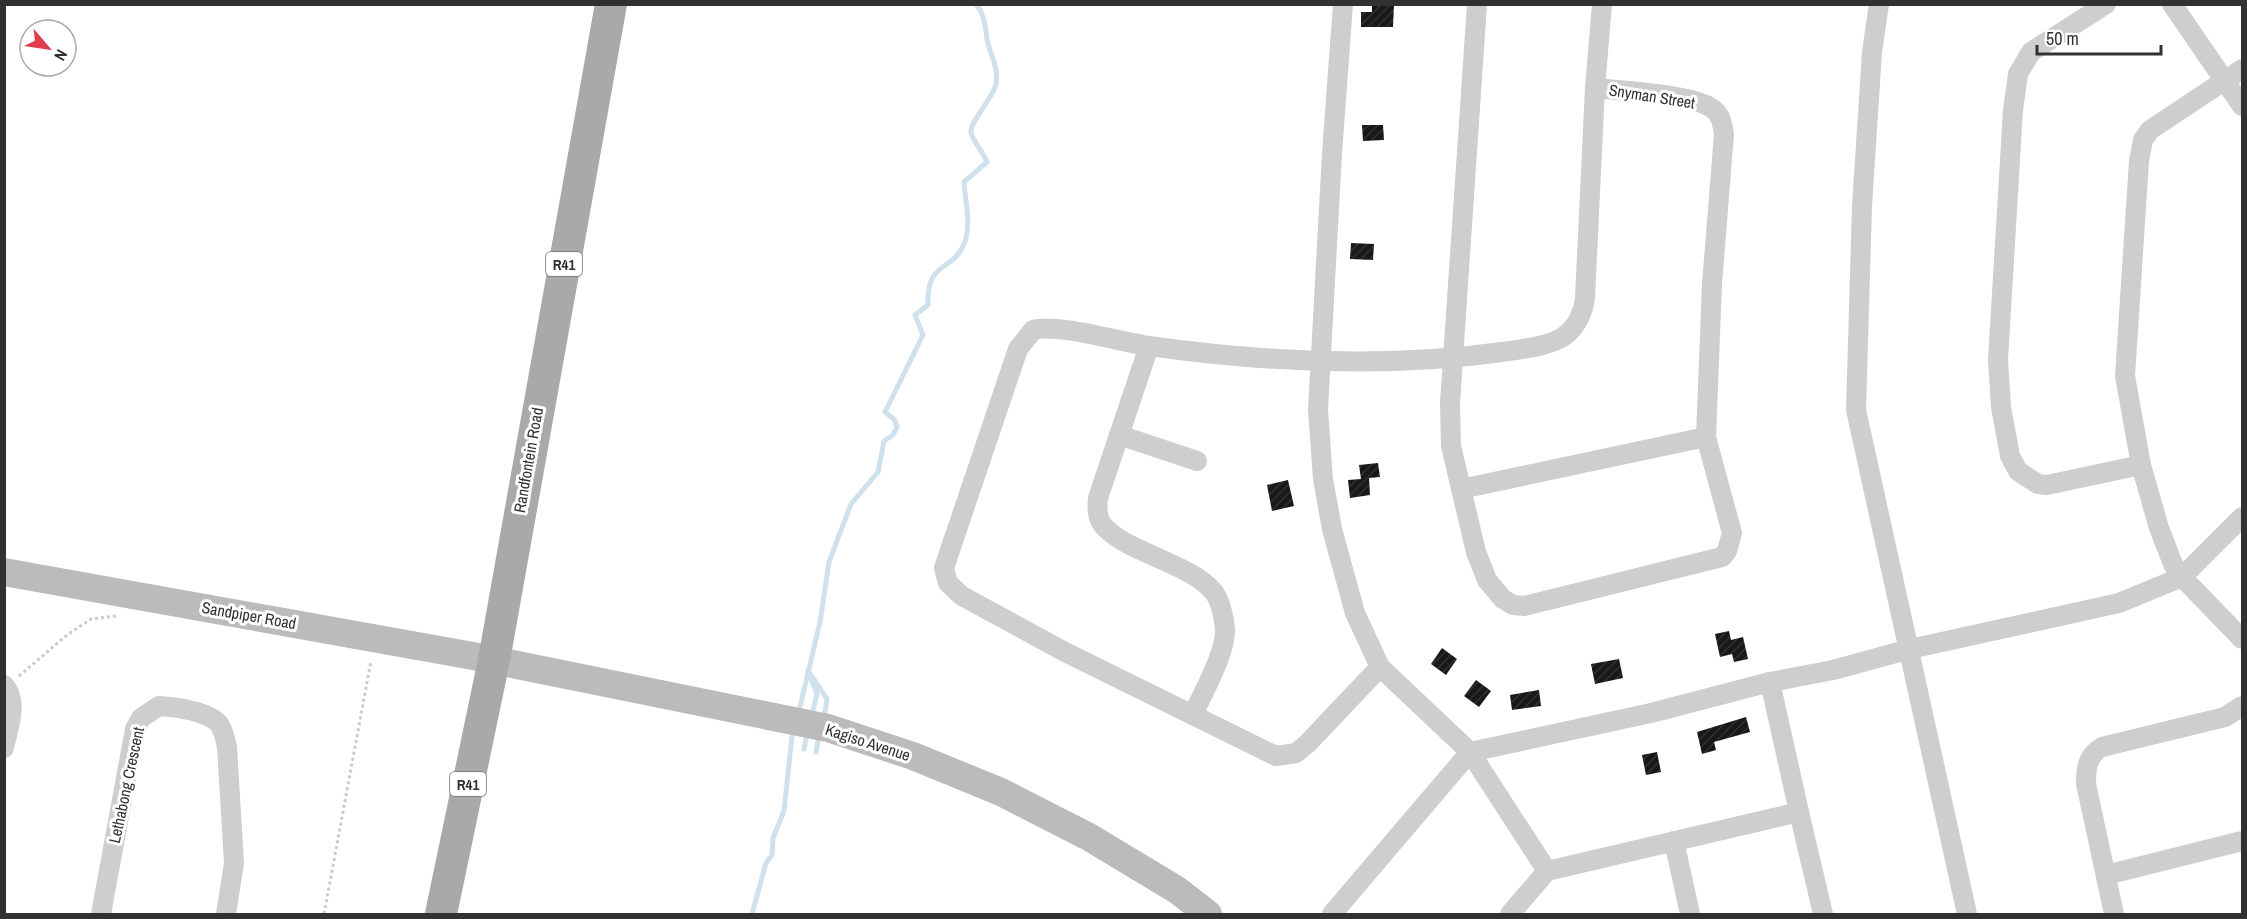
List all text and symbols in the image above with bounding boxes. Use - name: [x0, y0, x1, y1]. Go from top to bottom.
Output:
- north arrow: [18, 18, 78, 78]
- scale bar: [2037, 18, 2162, 56]
- text: 50 m: [2046, 26, 2079, 51]
- text: N: [49, 46, 73, 65]
- street label: Snyman Street: [1607, 78, 1697, 114]
- road number: R41: [546, 252, 582, 276]
- street label: Randfontein Road: [508, 406, 548, 514]
- street label: Sandpiper Road: [200, 596, 298, 634]
- street label: Kagiso Avenue: [823, 718, 913, 766]
- street label: Lethabong Crescent: [103, 725, 149, 845]
- road number: R41: [450, 772, 486, 796]

